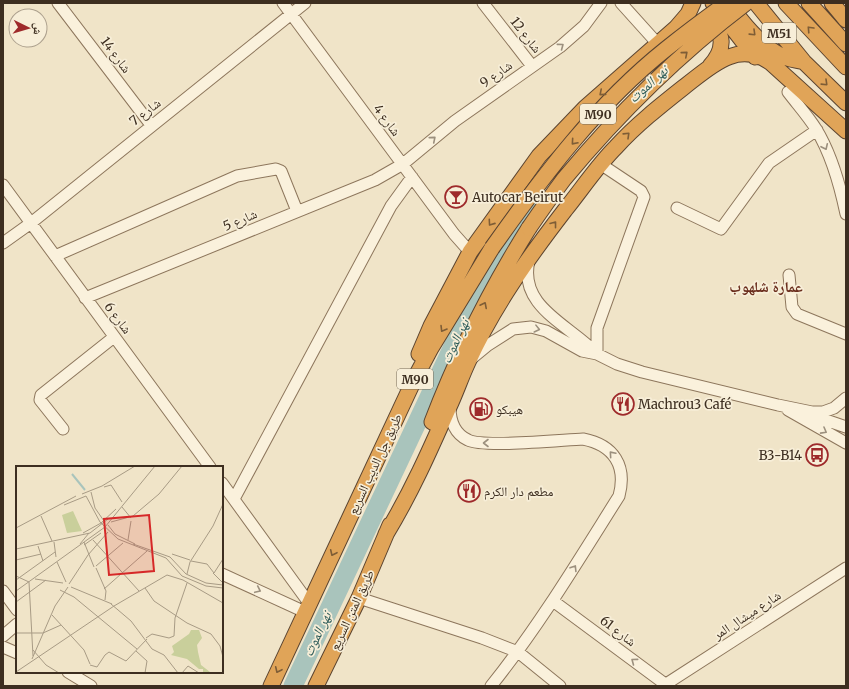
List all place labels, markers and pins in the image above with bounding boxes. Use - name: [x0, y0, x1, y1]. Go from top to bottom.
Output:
- bar icon: Autocar Beirut: [443, 184, 469, 210]
- place label: Autocar Beirut: [471, 189, 563, 206]
- restaurant icon: Machrou3 Café: [610, 391, 636, 417]
- fuel station icon: هيبكو: [468, 396, 494, 422]
- place label: Machrou3 Café: [638, 396, 732, 413]
- place label: هيبكو: [496, 401, 523, 418]
- bus stop icon: B3-B14: [804, 442, 830, 468]
- place label: B3-B14: [759, 447, 802, 464]
- restaurant icon: مطعم دار الكرم: [456, 478, 482, 504]
- place label: مطعم دار الكرم: [484, 483, 554, 500]

